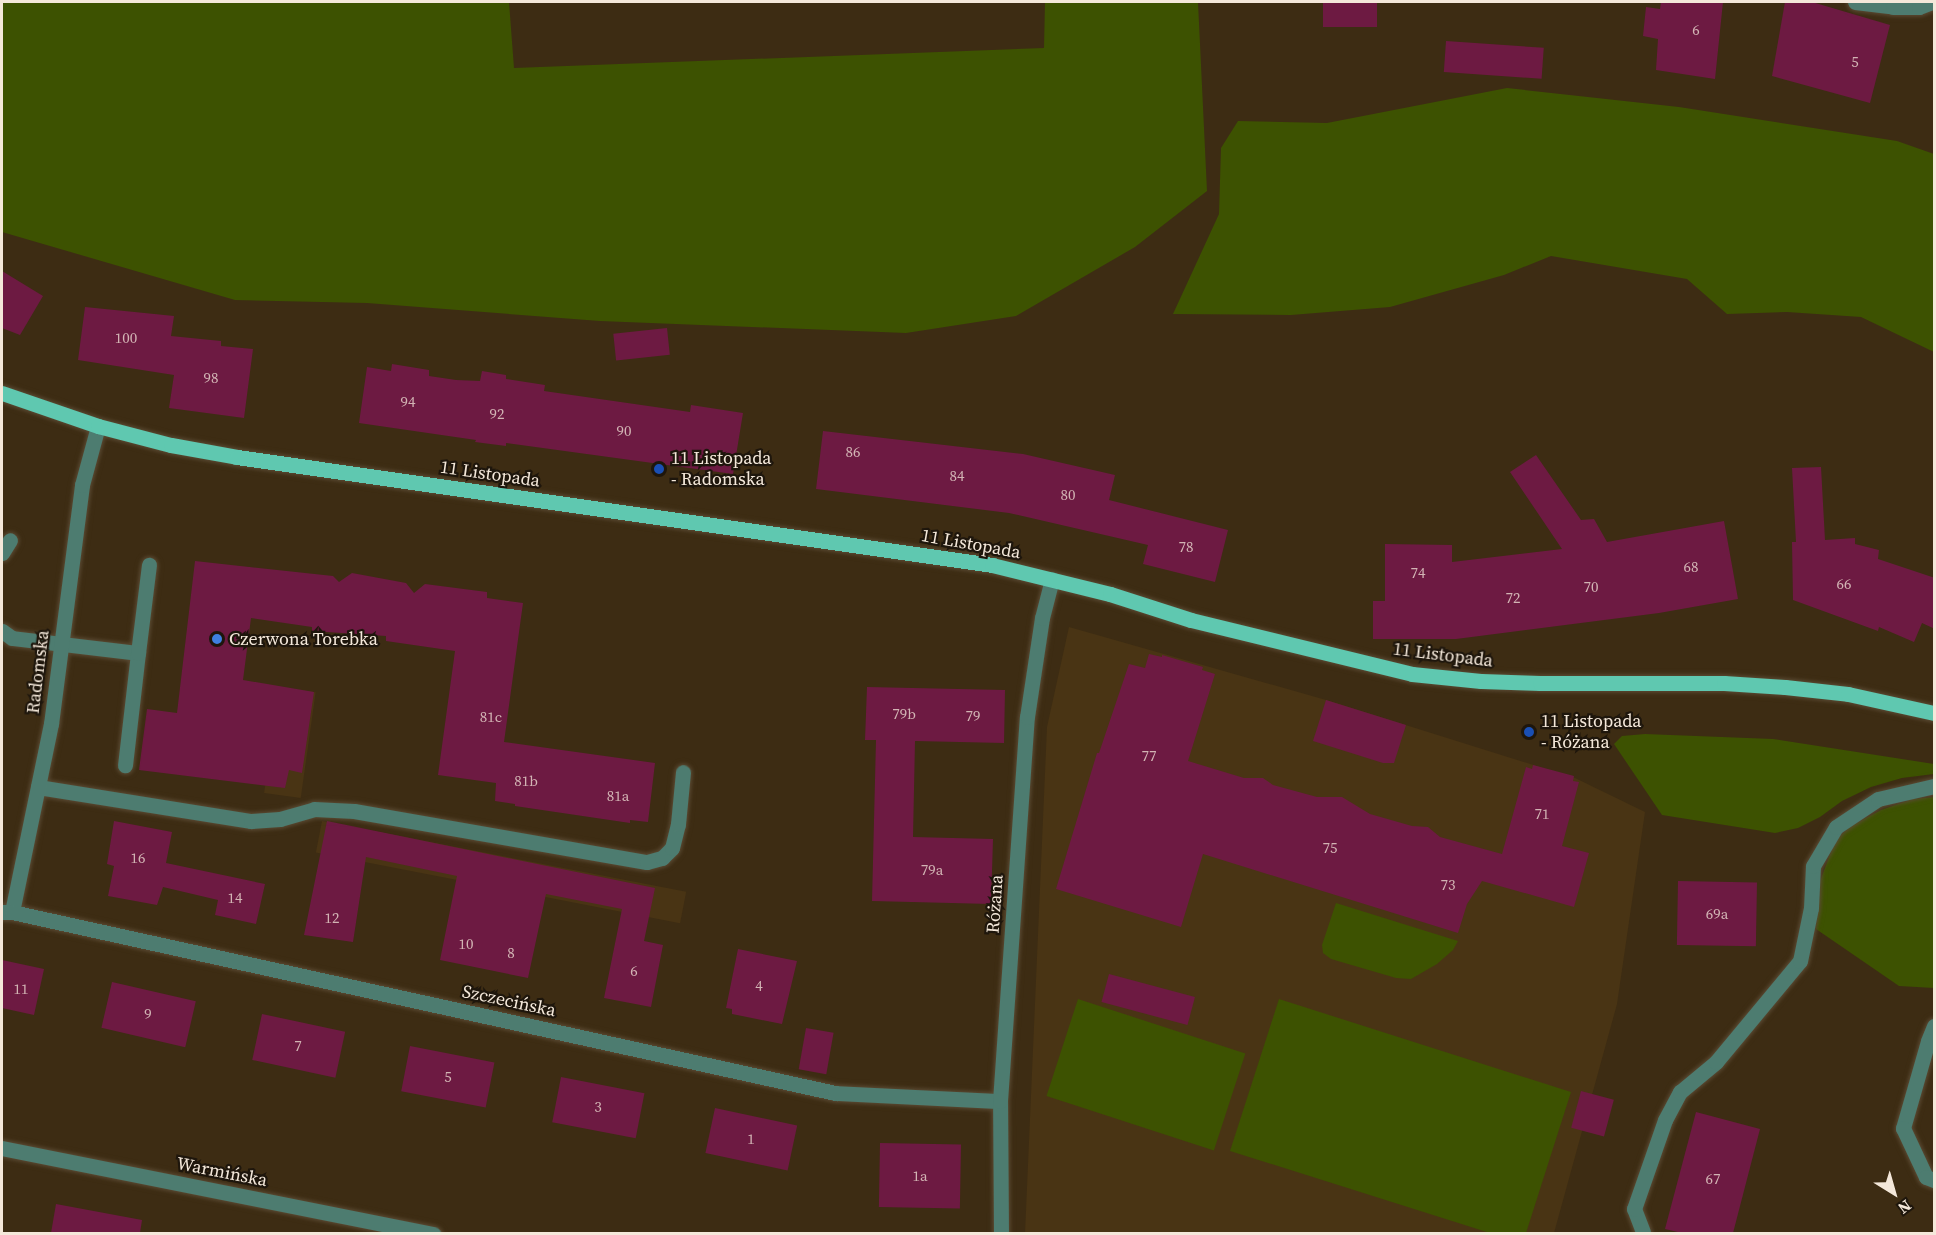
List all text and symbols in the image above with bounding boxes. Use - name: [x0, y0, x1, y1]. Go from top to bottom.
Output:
- house number: 6: [1692, 21, 1700, 39]
- house number: 5: [1851, 53, 1859, 71]
- house number: 100: [115, 329, 137, 347]
- house number: 98: [204, 369, 218, 387]
- house number: 94: [401, 393, 415, 411]
- house number: 92: [490, 405, 504, 423]
- house number: 90: [617, 422, 631, 440]
- house number: 86: [846, 443, 860, 461]
- place label: 11 Listopada - Radomska: [671, 448, 771, 490]
- street label: 11 Listopada: [439, 456, 541, 492]
- marker: 11 Listopada - Radomska: [652, 462, 666, 476]
- house number: 84: [950, 467, 964, 485]
- house number: 80: [1061, 486, 1075, 504]
- street label: 11 Listopada: [920, 525, 1022, 563]
- house number: 78: [1179, 538, 1193, 556]
- house number: 68: [1684, 558, 1698, 576]
- house number: 74: [1411, 564, 1425, 582]
- house number: 66: [1837, 575, 1851, 593]
- house number: 70: [1584, 578, 1598, 596]
- house number: 72: [1506, 589, 1520, 607]
- place label: Czerwona Torebka: [229, 628, 378, 650]
- street label: Radomska: [22, 629, 54, 715]
- marker: Czerwona Torebka: [210, 632, 224, 646]
- street label: 11 Listopada: [1392, 638, 1494, 672]
- house number: 79b: [892, 705, 916, 723]
- house number: 79: [966, 707, 980, 725]
- house number: 81c: [480, 708, 502, 726]
- place label: 11 Listopada - Różana: [1541, 711, 1641, 754]
- marker: 11 Listopada - Różana: [1522, 725, 1536, 739]
- house number: 77: [1142, 747, 1156, 765]
- house number: 81b: [514, 772, 538, 790]
- house number: 81a: [607, 787, 629, 805]
- house number: 71: [1535, 805, 1549, 823]
- house number: 75: [1323, 839, 1337, 857]
- house number: 16: [131, 849, 145, 867]
- house number: 79a: [921, 861, 943, 879]
- street label: Różana: [982, 874, 1008, 934]
- house number: 73: [1441, 876, 1455, 894]
- house number: 14: [228, 889, 242, 907]
- house number: 69a: [1706, 905, 1728, 923]
- house number: 12: [325, 909, 339, 927]
- house number: 10: [459, 935, 473, 953]
- house number: 8: [507, 944, 515, 962]
- house number: 6: [630, 962, 638, 980]
- house number: 4: [755, 977, 763, 995]
- house number: 11: [14, 980, 28, 998]
- street label: Szczecińska: [460, 981, 558, 1021]
- house number: 9: [144, 1005, 152, 1023]
- house number: 7: [294, 1037, 302, 1055]
- house number: 5: [444, 1068, 452, 1086]
- house number: 3: [594, 1098, 602, 1116]
- house number: 1: [747, 1130, 755, 1148]
- street label: Warmińska: [175, 1153, 269, 1191]
- north arrow: [1864, 1163, 1924, 1223]
- house number: 1a: [912, 1167, 928, 1185]
- house number: 67: [1706, 1170, 1720, 1188]
- text: N: [1894, 1195, 1916, 1220]

